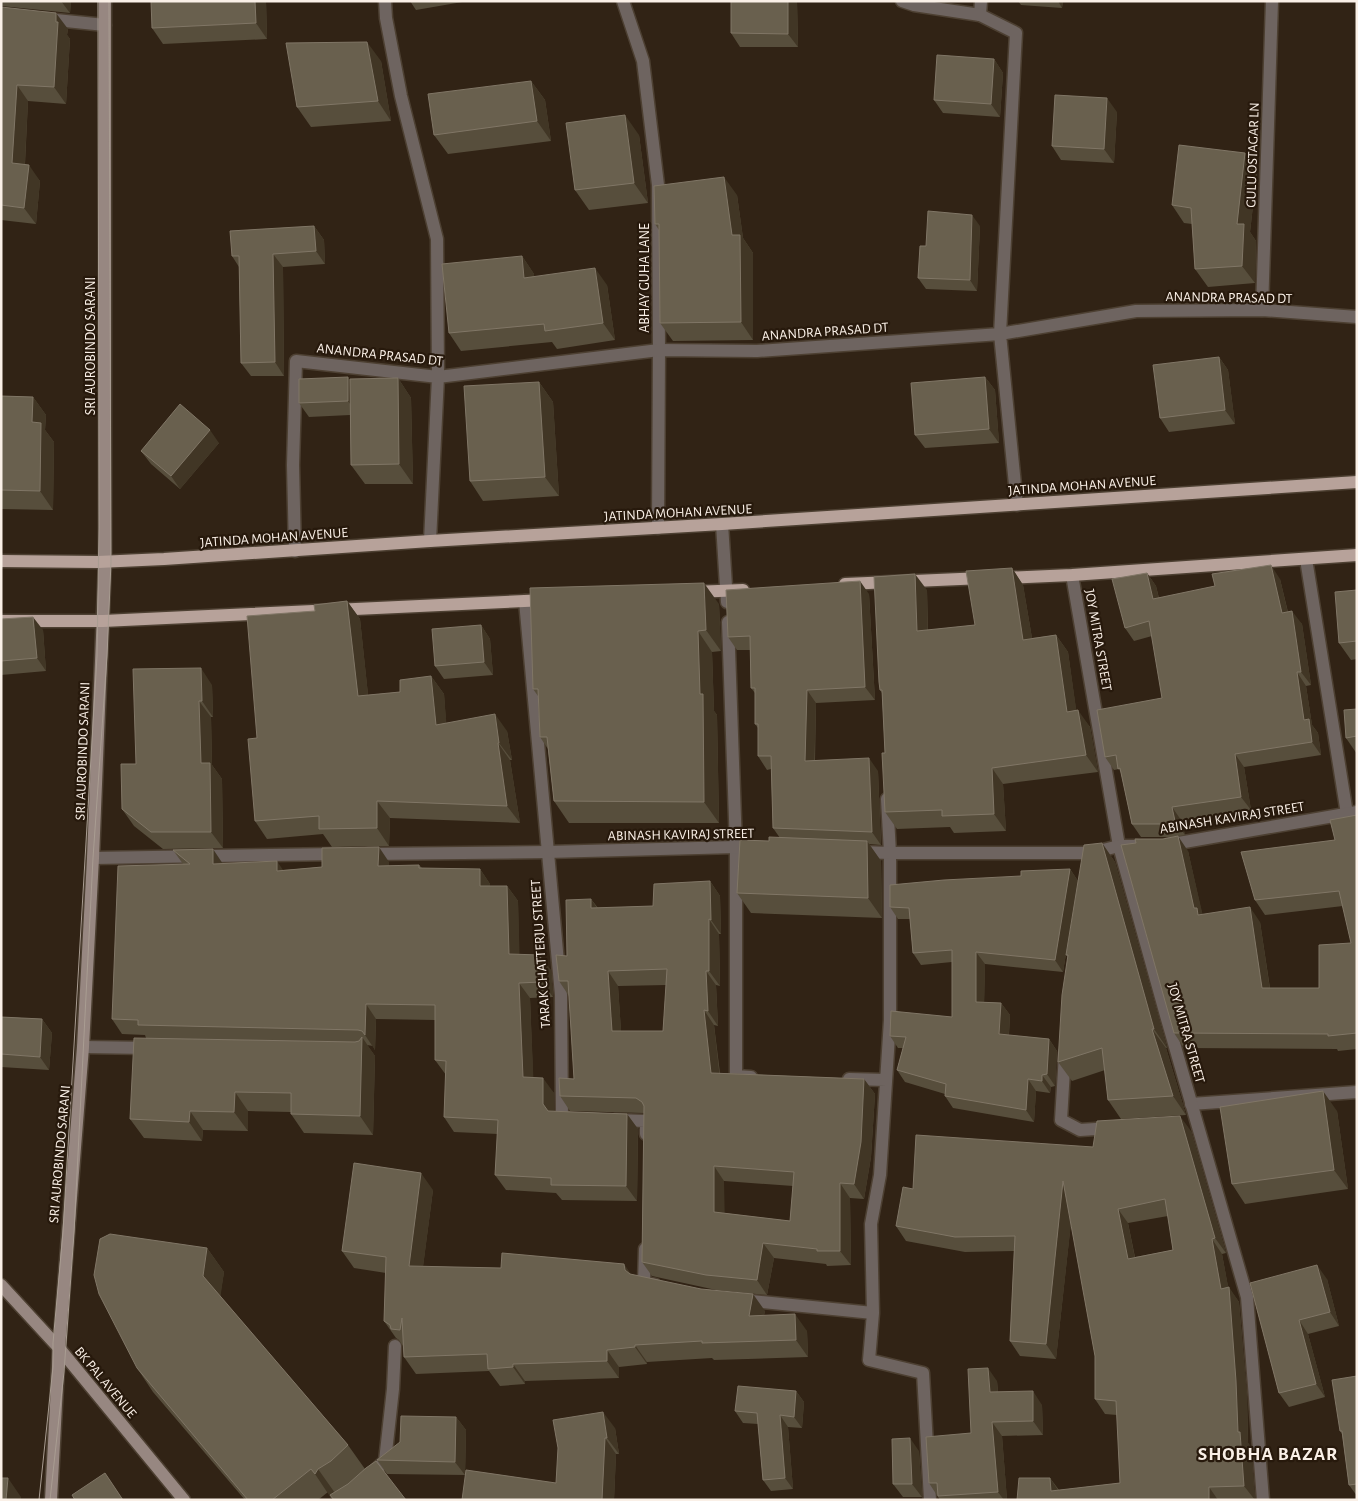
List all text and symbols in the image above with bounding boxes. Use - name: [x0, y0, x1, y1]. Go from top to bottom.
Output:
- street label: GULU OSTAGAR LN: [1244, 102, 1262, 208]
- street label: ABHAY GUHA LANE: [638, 223, 652, 333]
- street label: SRI AUROBINDO SARANI: [84, 277, 98, 415]
- street label: ANANDRA PRASAD DT: [1165, 290, 1293, 306]
- street label: ANANDRA PRASAD DT: [761, 321, 889, 343]
- street label: ANANDRA PRASAD DT: [316, 341, 444, 369]
- street label: JATINDA MOHAN AVENUE: [1008, 474, 1157, 498]
- street label: JATINDA MOHAN AVENUE: [604, 502, 753, 524]
- street label: JATINDA MOHAN AVENUE: [200, 526, 349, 550]
- street label: JOY MITRA STREET: [1082, 588, 1114, 692]
- street label: SRI AUROBINDO SARANI: [74, 682, 92, 821]
- street label: ABINASH KAVIRAJ STREET: [1159, 800, 1306, 836]
- street label: ABINASH KAVIRAJ STREET: [608, 827, 755, 843]
- street label: TARAK CHATTERJU STREET: [529, 879, 553, 1029]
- street label: JOY MITRA STREET: [1165, 982, 1207, 1085]
- street label: SRI AUROBINDO SARANI: [47, 1084, 73, 1224]
- street label: BK PAL AVENUE: [72, 1345, 139, 1421]
- district label: SHOBHA BAZAR: [1198, 1445, 1338, 1464]

